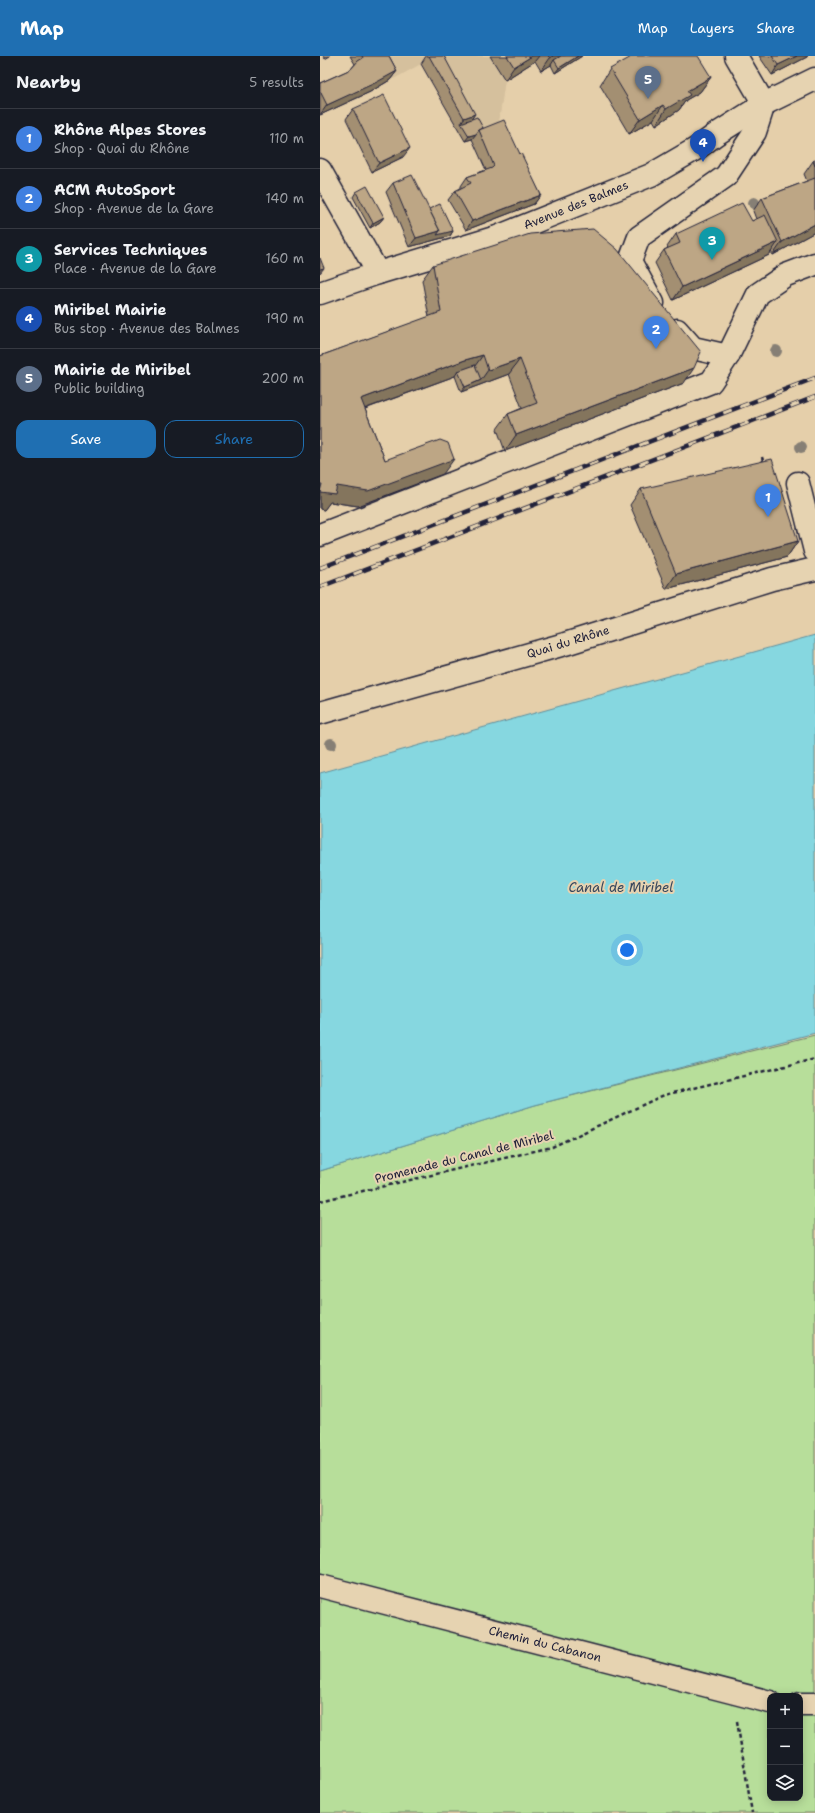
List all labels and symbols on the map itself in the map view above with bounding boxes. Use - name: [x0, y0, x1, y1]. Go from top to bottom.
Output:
- pin: 5: [635, 66, 661, 99]
- pin: 4: [690, 129, 716, 162]
- street label: Avenue des Balmes: [521, 177, 631, 233]
- pin: 3: [699, 227, 725, 260]
- pin: 2: [643, 316, 669, 349]
- pin: 1: [755, 484, 781, 517]
- street label: Quai du Rhône: [525, 622, 611, 662]
- water label: Canal de Miribel: [569, 879, 673, 896]
- your location: [617, 940, 637, 960]
- street label: Promenade du Canal de Miribel: [373, 1127, 555, 1187]
- street label: Chemin du Cabanon: [487, 1622, 603, 1666]

